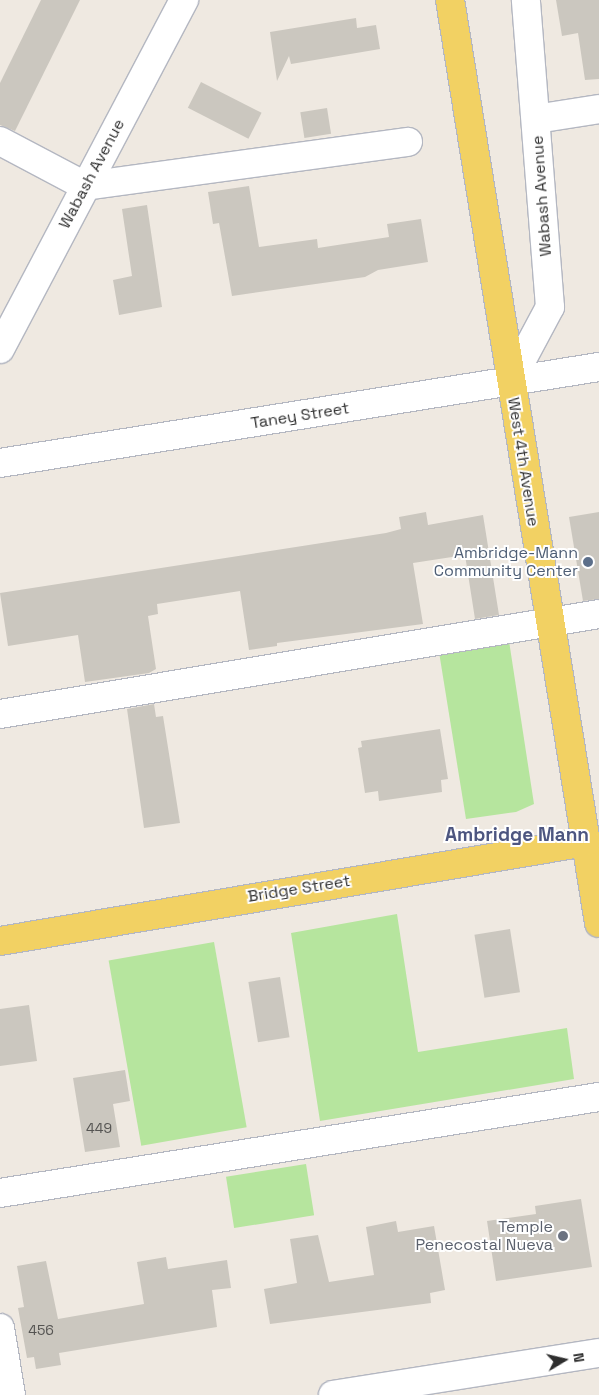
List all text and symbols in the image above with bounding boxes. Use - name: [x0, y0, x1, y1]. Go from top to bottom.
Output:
- street label: Wabash Avenue: [55, 116, 129, 232]
- street label: Wabash Avenue: [528, 135, 556, 257]
- street label: West 4th Avenue: [503, 396, 543, 528]
- street label: Taney Street: [249, 399, 351, 433]
- place label: Ambridge-Mann Community Center: [434, 543, 578, 581]
- marker: Ambridge-Mann Community Center: [582, 556, 594, 568]
- district label: Ambridge Mann: [445, 824, 589, 846]
- street label: Bridge Street: [246, 871, 352, 907]
- house number: 449: [86, 1120, 112, 1136]
- place label: Temple Penecostal Nueva: [416, 1217, 553, 1255]
- marker: Temple Penecostal Nueva: [557, 1230, 569, 1242]
- house number: 456: [28, 1322, 54, 1338]
- north arrow: [539, 1335, 589, 1385]
- text: N: [569, 1352, 588, 1364]

